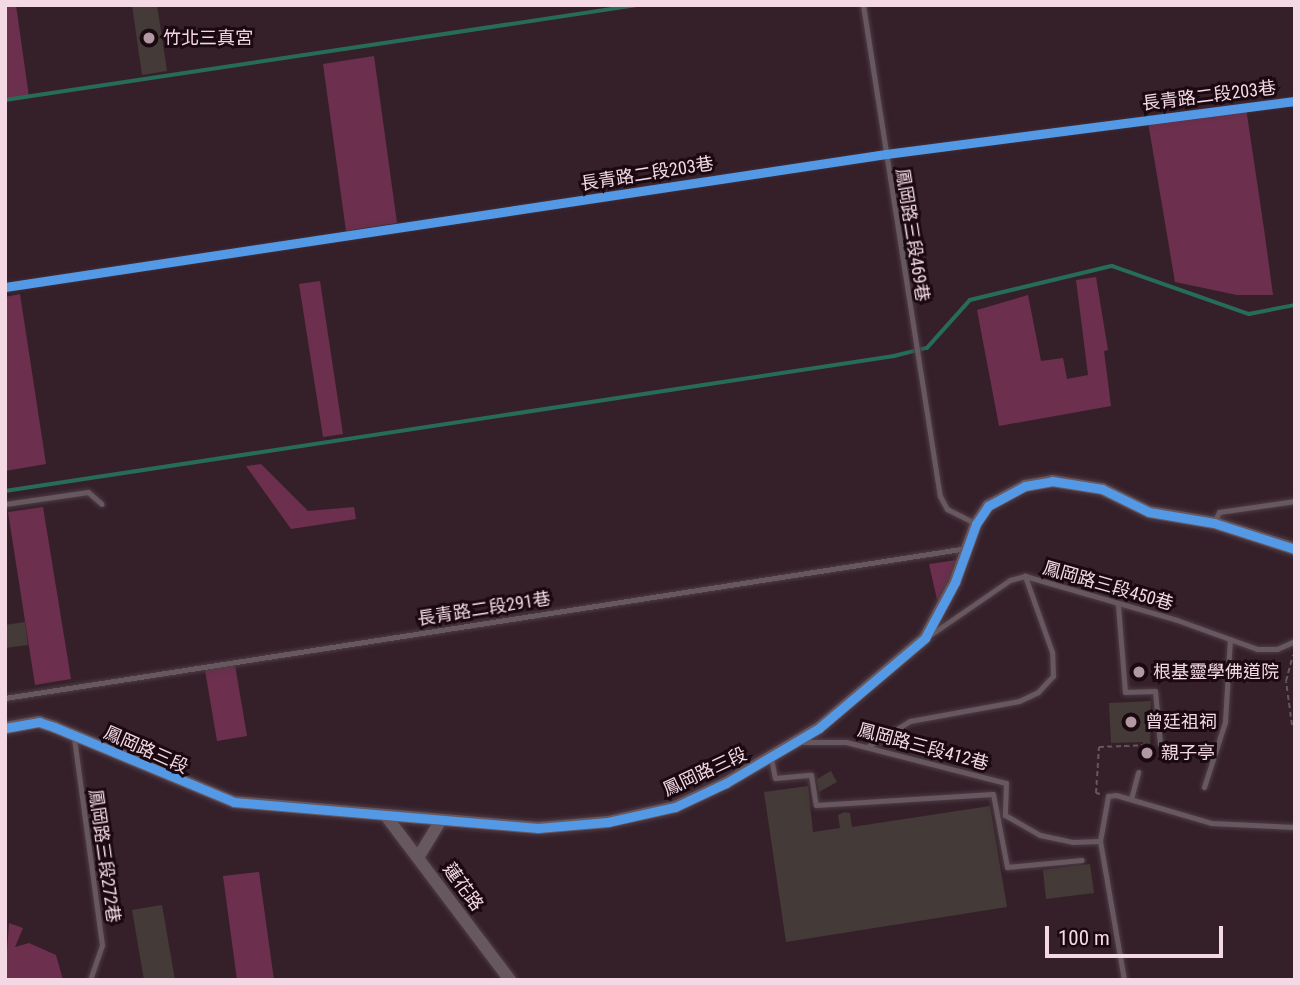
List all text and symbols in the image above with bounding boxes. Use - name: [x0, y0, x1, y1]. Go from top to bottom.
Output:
- place label: 竹北三真宮: [163, 27, 253, 49]
- marker: 竹北三真宮: [141, 30, 157, 46]
- street label: 長青路二段203巷: [1141, 77, 1277, 115]
- street label: 長青路二段203巷: [579, 153, 715, 195]
- street label: 鳳岡路三段469巷: [891, 167, 933, 303]
- street label: 鳳岡路三段450巷: [1040, 557, 1176, 615]
- street label: 長青路二段291巷: [416, 588, 552, 630]
- place label: 根基靈學佛道院: [1153, 661, 1279, 683]
- marker: 根基靈學佛道院: [1131, 664, 1147, 680]
- place label: 曾廷祖祠: [1145, 711, 1217, 733]
- marker: 曾廷祖祠: [1123, 714, 1139, 730]
- street label: 鳳岡路三段412巷: [855, 719, 991, 775]
- street label: 鳳岡路三段: [100, 722, 192, 778]
- place label: 親子亭: [1161, 742, 1215, 764]
- street label: 鳳岡路三段: [660, 743, 750, 801]
- marker: 親子亭: [1139, 745, 1155, 761]
- street label: 鳳岡路三段272巷: [84, 788, 124, 924]
- street label: 蓮花路: [438, 859, 488, 915]
- scale bar: [1048, 912, 1226, 956]
- text: 100 m: [1058, 926, 1110, 950]

